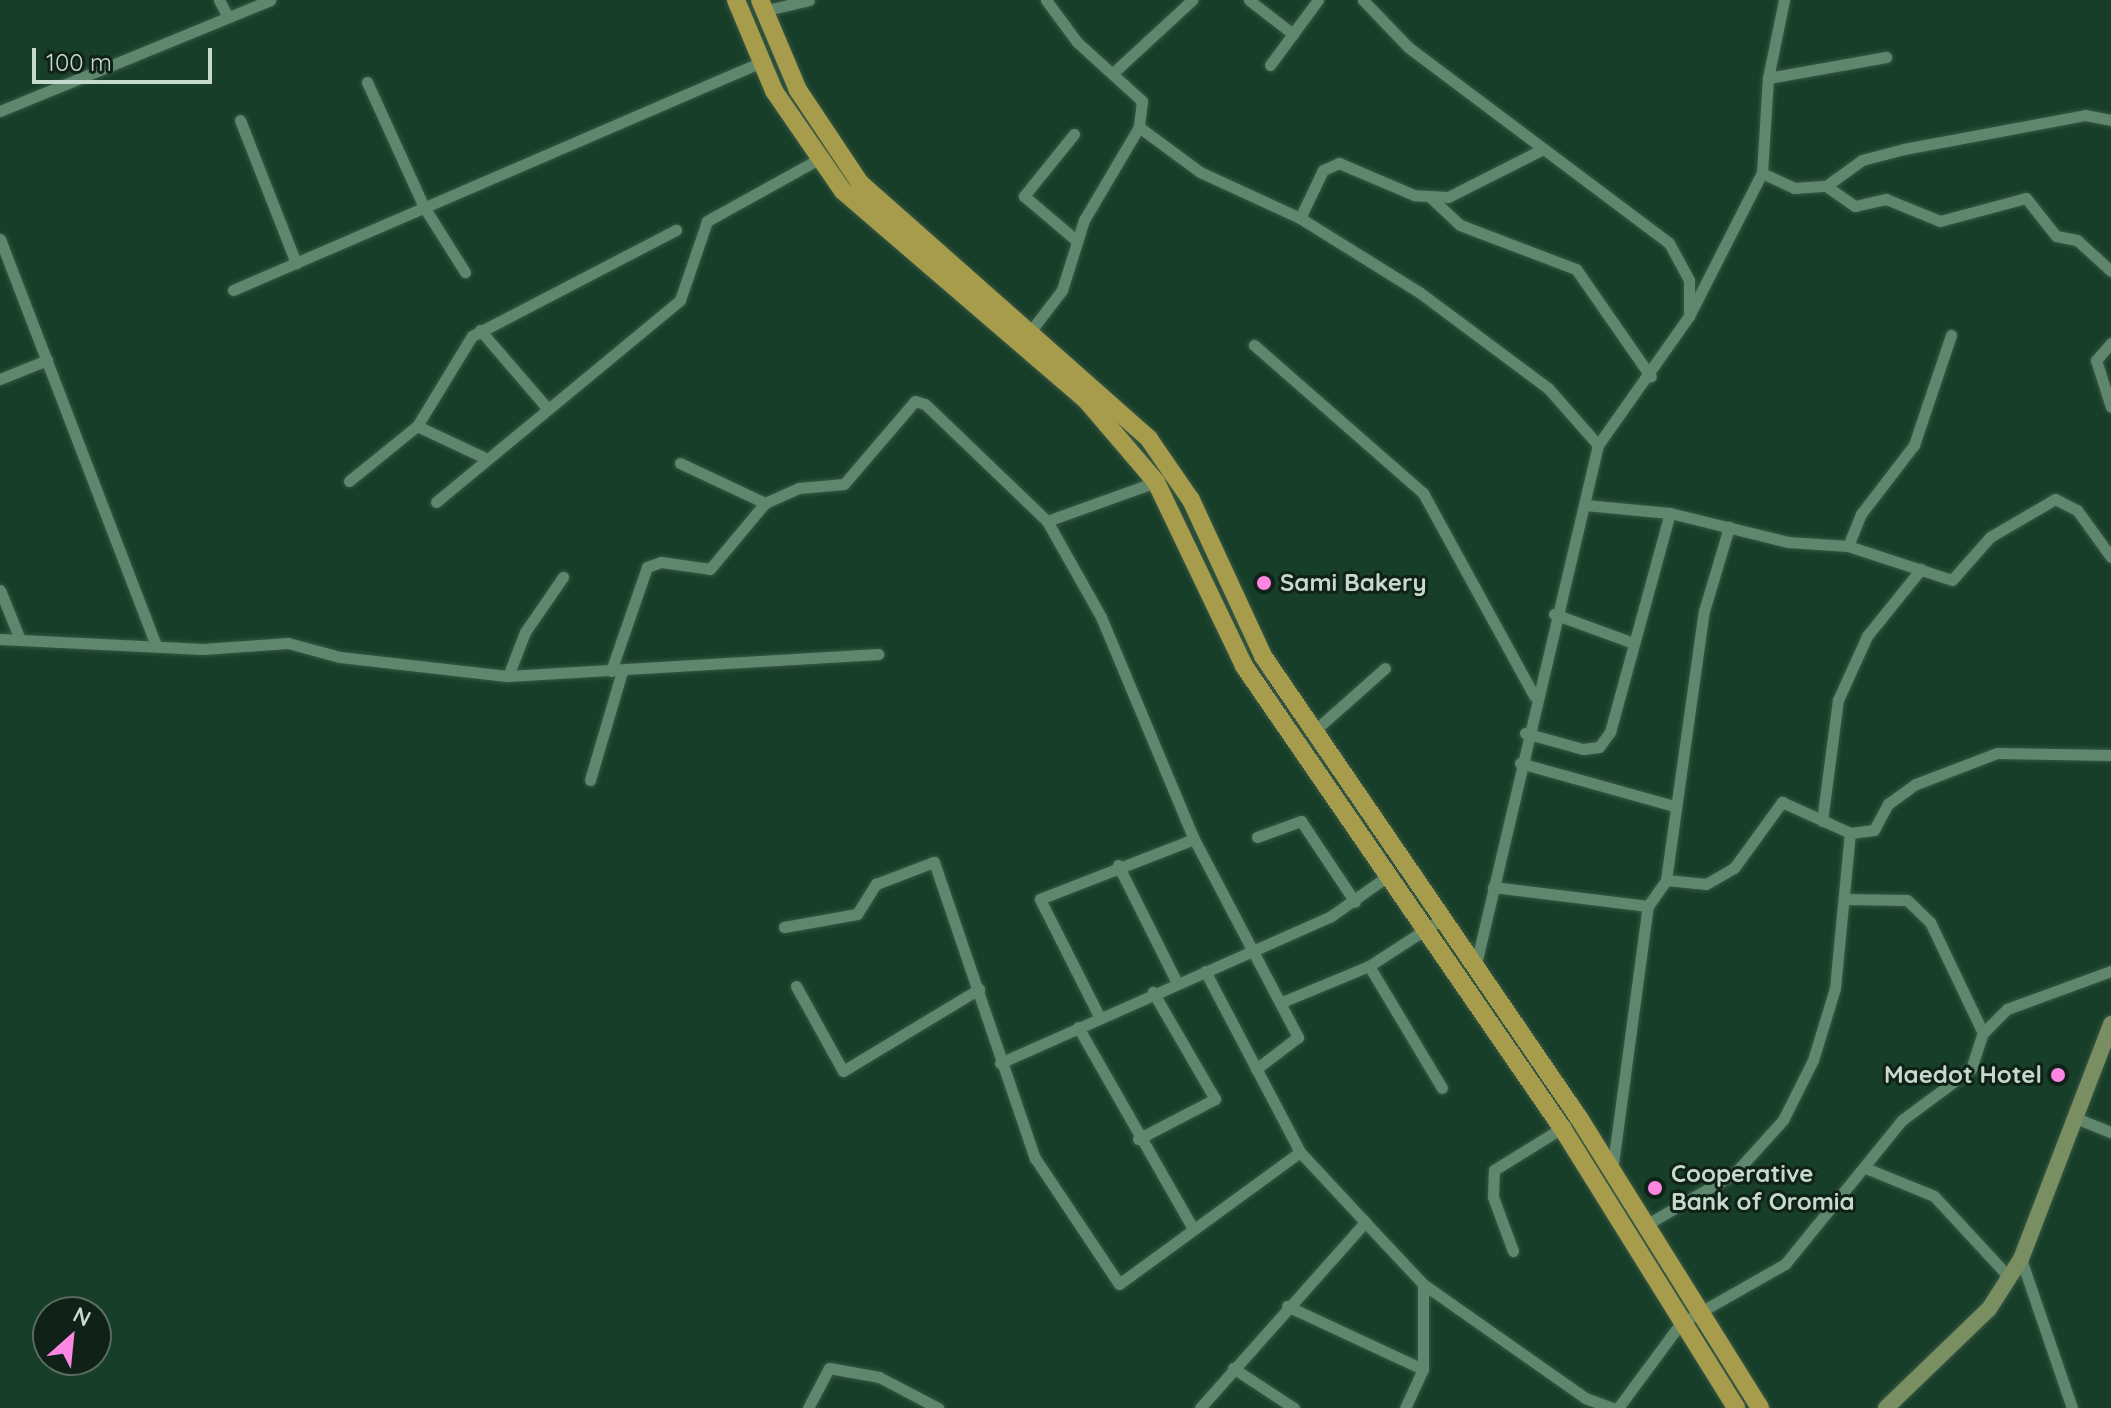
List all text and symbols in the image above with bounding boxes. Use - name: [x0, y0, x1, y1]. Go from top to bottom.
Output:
- scale bar: [36, 32, 216, 82]
- text: 100 m: [46, 47, 112, 77]
- place label: Sami Bakery: [1280, 569, 1426, 597]
- marker: Sami Bakery: [1255, 574, 1273, 592]
- place label: Maedot Hotel: [1884, 1061, 2042, 1089]
- marker: Maedot Hotel: [2049, 1066, 2067, 1084]
- place label: Cooperative Bank of Oromia: [1671, 1160, 1855, 1216]
- marker: Cooperative Bank of Oromia: [1646, 1179, 1664, 1197]
- north arrow: [32, 1296, 112, 1376]
- text: N: [68, 1300, 96, 1333]

